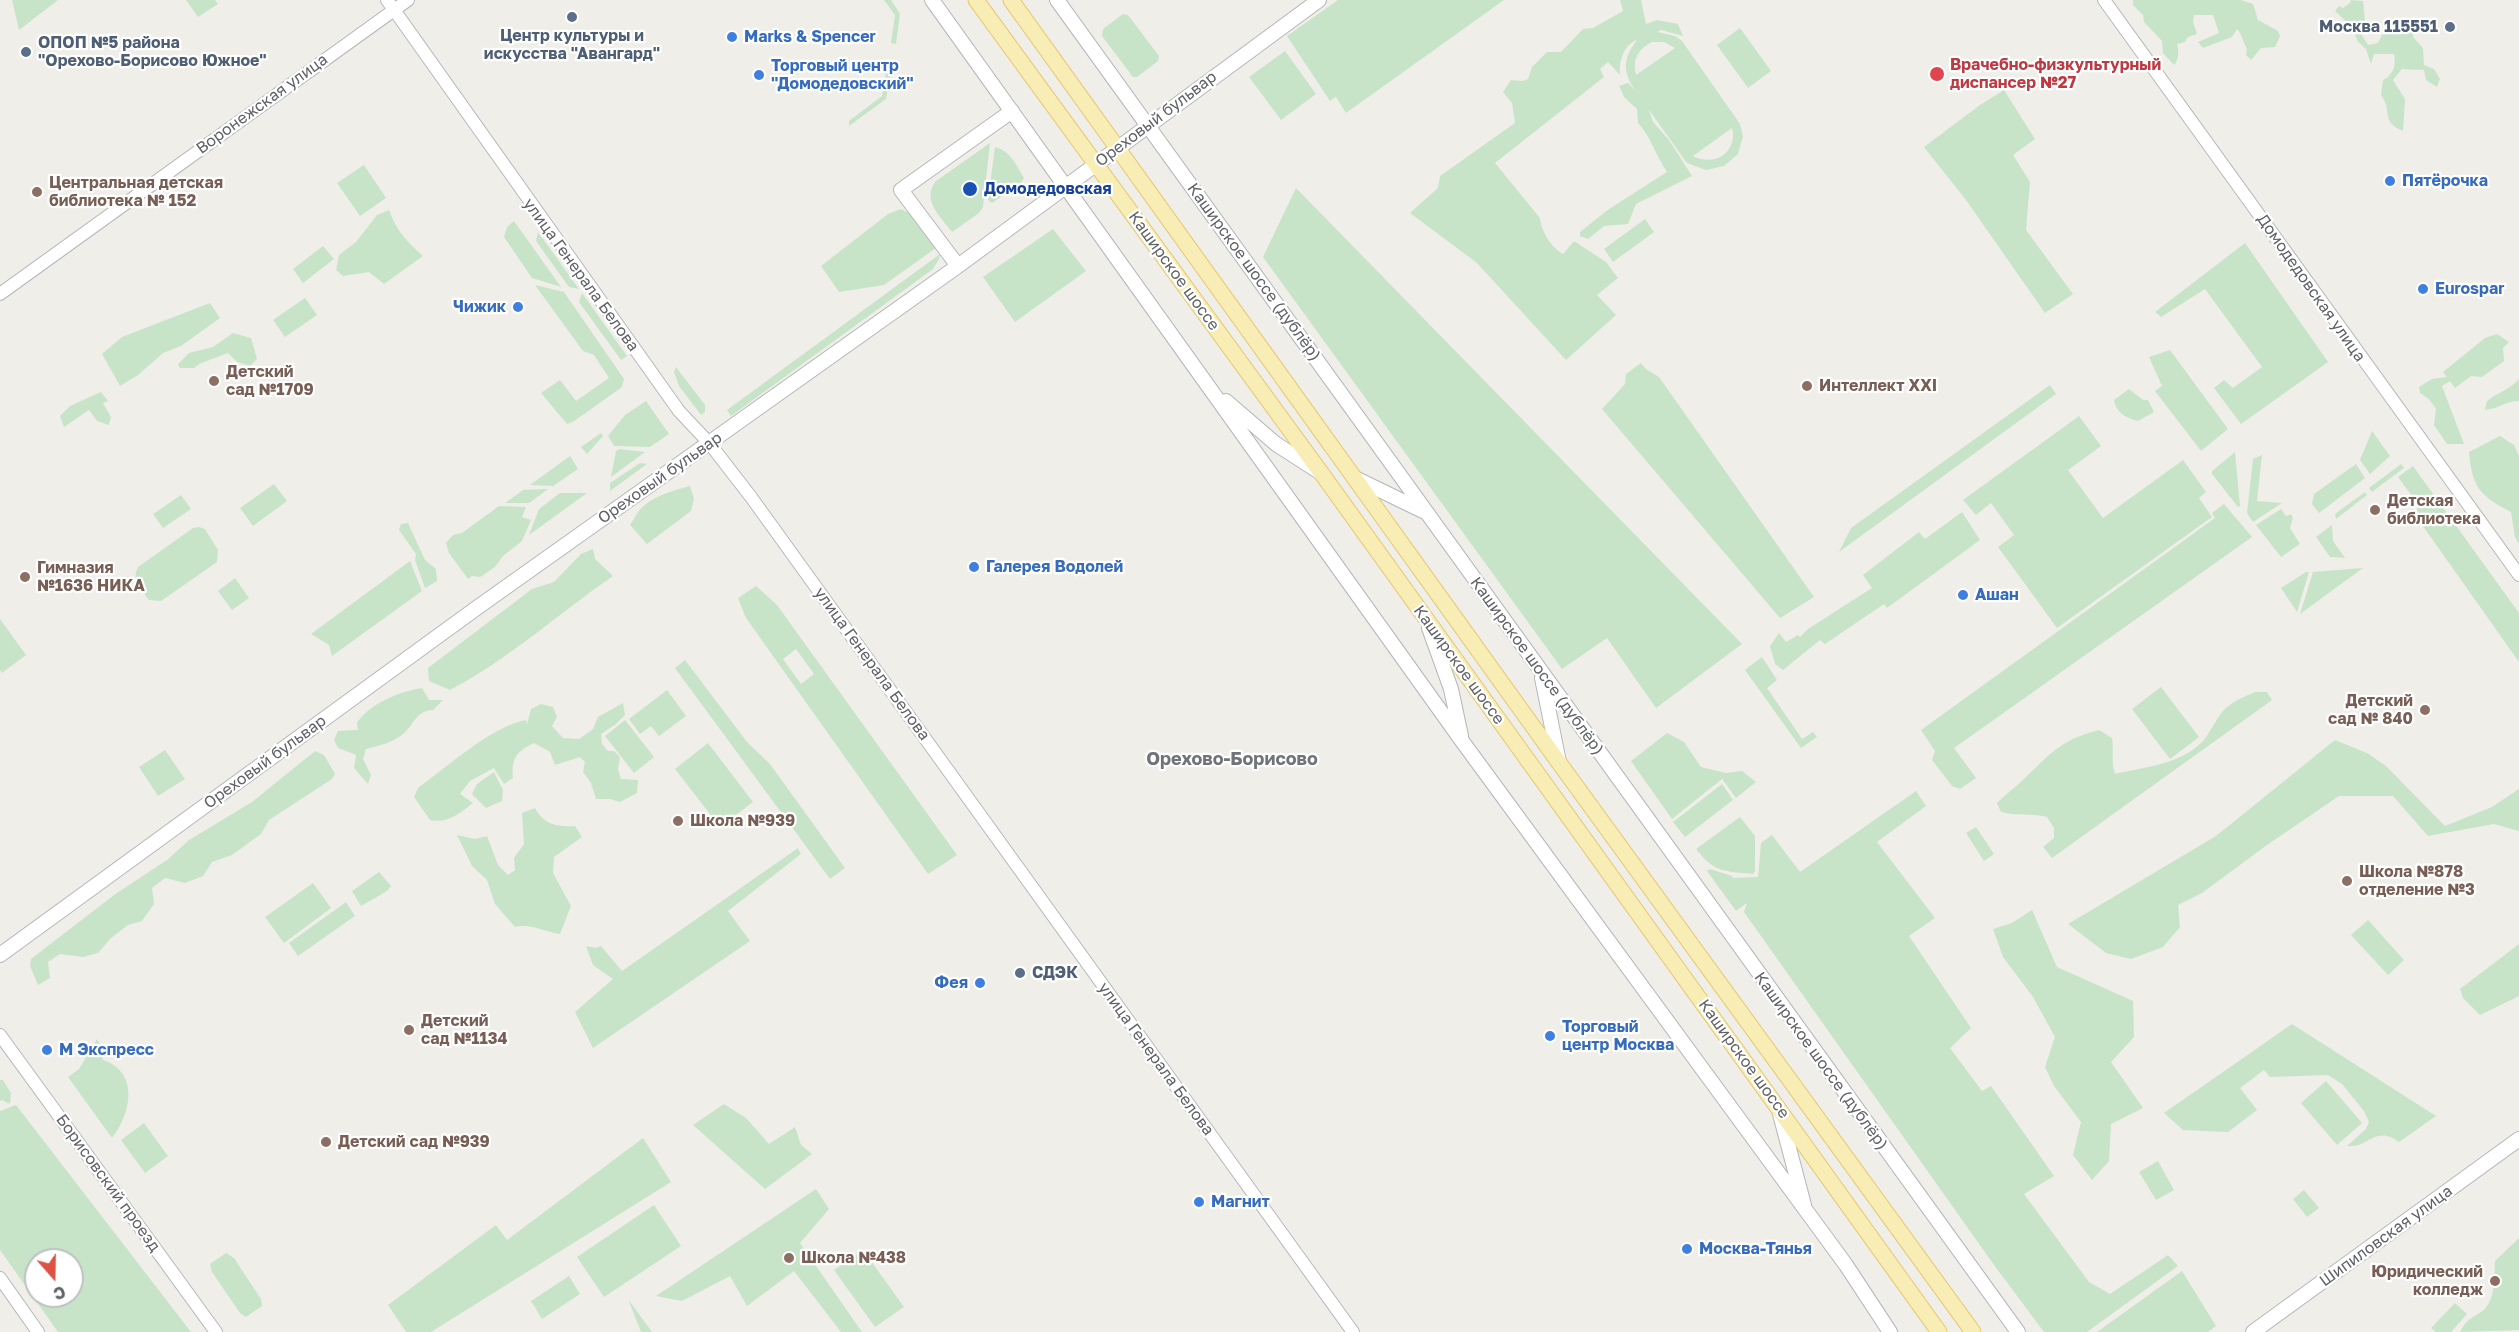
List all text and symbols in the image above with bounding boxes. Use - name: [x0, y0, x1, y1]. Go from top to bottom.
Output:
- marker: Центр культуры и искусства "Авангард": [565, 10, 579, 24]
- place label: Москва 115551: [2319, 17, 2438, 37]
- marker: Москва 115551: [2443, 20, 2457, 34]
- place label: Центр культуры и искусства "Авангард": [484, 26, 660, 64]
- place label: Marks & Spencer: [744, 27, 876, 47]
- marker: Marks & Spencer: [725, 30, 739, 44]
- place label: ОПОП №5 района "Орехово-Борисово Южное": [38, 33, 267, 71]
- marker: ОПОП №5 района "Орехово-Борисово Южное": [19, 45, 33, 59]
- street label: Воронежская улица: [193, 50, 331, 158]
- place label: Врачебно-физкультурный диспансер №27: [1950, 55, 2161, 93]
- place label: Торговый центр "Домодедовский": [771, 56, 914, 94]
- marker: Врачебно-физкультурный диспансер №27: [1928, 65, 1946, 83]
- street label: Ореховый бульвар: [1092, 67, 1220, 171]
- marker: Торговый центр "Домодедовский": [752, 68, 766, 82]
- place label: Пятёрочка: [2402, 171, 2488, 191]
- place label: Центральная детская библиотека № 152: [49, 173, 223, 211]
- marker: Пятёрочка: [2383, 174, 2397, 188]
- place label: Домодедовская: [984, 179, 1112, 199]
- street label: Каширское шоссе (дублёр): [1183, 179, 1325, 365]
- marker: Домодедовская: [961, 180, 979, 198]
- marker: Центральная детская библиотека № 152: [30, 185, 44, 199]
- street label: улица Генерала Белова: [519, 195, 643, 355]
- street label: Каширское шоссе: [1124, 208, 1224, 334]
- street label: Домодедовская улица: [2253, 210, 2369, 366]
- place label: Eurospar: [2435, 279, 2504, 299]
- marker: Eurospar: [2416, 282, 2430, 296]
- place label: Чижик: [453, 297, 506, 317]
- marker: Чижик: [511, 300, 525, 314]
- place label: Детский сад №1709: [226, 362, 314, 400]
- marker: Детский сад №1709: [207, 374, 221, 388]
- place label: Интеллект XXI: [1819, 376, 1937, 396]
- marker: Интеллект XXI: [1800, 379, 1814, 393]
- street label: Ореховый бульвар: [594, 428, 726, 528]
- place label: Детская библиотека: [2387, 491, 2481, 529]
- marker: Детская библиотека: [2368, 503, 2382, 517]
- place label: Галерея Водолей: [986, 557, 1123, 577]
- place label: Гимназия №1636 НИКА: [37, 558, 145, 596]
- marker: Галерея Водолей: [967, 560, 981, 574]
- marker: Гимназия №1636 НИКА: [18, 570, 32, 584]
- street label: Каширское шоссе (дублёр): [1466, 573, 1608, 759]
- street label: улица Генерала Белова: [810, 584, 934, 744]
- place label: Ашан: [1975, 585, 2019, 605]
- marker: Ашан: [1956, 588, 1970, 602]
- street label: Каширское шоссе: [1409, 602, 1509, 728]
- place label: Детский сад № 840: [2328, 691, 2413, 729]
- marker: Детский сад № 840: [2418, 703, 2432, 717]
- street label: Ореховый бульвар: [200, 711, 330, 813]
- district label: Орехово-Борисово: [1146, 748, 1318, 770]
- place label: Школа №939: [690, 811, 795, 831]
- marker: Школа №939: [671, 814, 685, 828]
- place label: Школа №878 отделение №3: [2359, 862, 2475, 900]
- marker: Школа №878 отделение №3: [2340, 874, 2354, 888]
- place label: СДЭК: [1032, 963, 1078, 983]
- marker: СДЭК: [1013, 966, 1027, 980]
- street label: Каширское шоссе (дублёр): [1750, 968, 1892, 1154]
- place label: Фея: [934, 973, 968, 993]
- marker: Фея: [973, 976, 987, 990]
- street label: улица Генерала Белова: [1094, 979, 1218, 1139]
- street label: Каширское шоссе: [1694, 996, 1794, 1122]
- place label: Детский сад №1134: [421, 1011, 507, 1049]
- place label: Торговый центр Москва: [1562, 1017, 1674, 1055]
- marker: Детский сад №1134: [402, 1023, 416, 1037]
- marker: Торговый центр Москва: [1543, 1029, 1557, 1043]
- place label: М Экспресс: [59, 1040, 154, 1060]
- marker: М Экспресс: [40, 1043, 54, 1057]
- street label: Борисовский проезд: [52, 1111, 164, 1255]
- place label: Детский сад №939: [338, 1132, 490, 1152]
- marker: Детский сад №939: [319, 1135, 333, 1149]
- street label: Шипиловская улица: [2316, 1181, 2456, 1291]
- place label: Магнит: [1211, 1192, 1270, 1212]
- marker: Магнит: [1192, 1195, 1206, 1209]
- place label: Москва-Тянья: [1699, 1239, 1812, 1259]
- marker: Москва-Тянья: [1680, 1242, 1694, 1256]
- north arrow: [24, 1248, 84, 1308]
- place label: Школа №438: [801, 1248, 906, 1268]
- marker: Школа №438: [782, 1251, 796, 1265]
- place label: Юридический колледж: [2371, 1262, 2483, 1300]
- marker: Юридический колледж: [2488, 1274, 2502, 1288]
- text: С: [51, 1282, 68, 1304]

